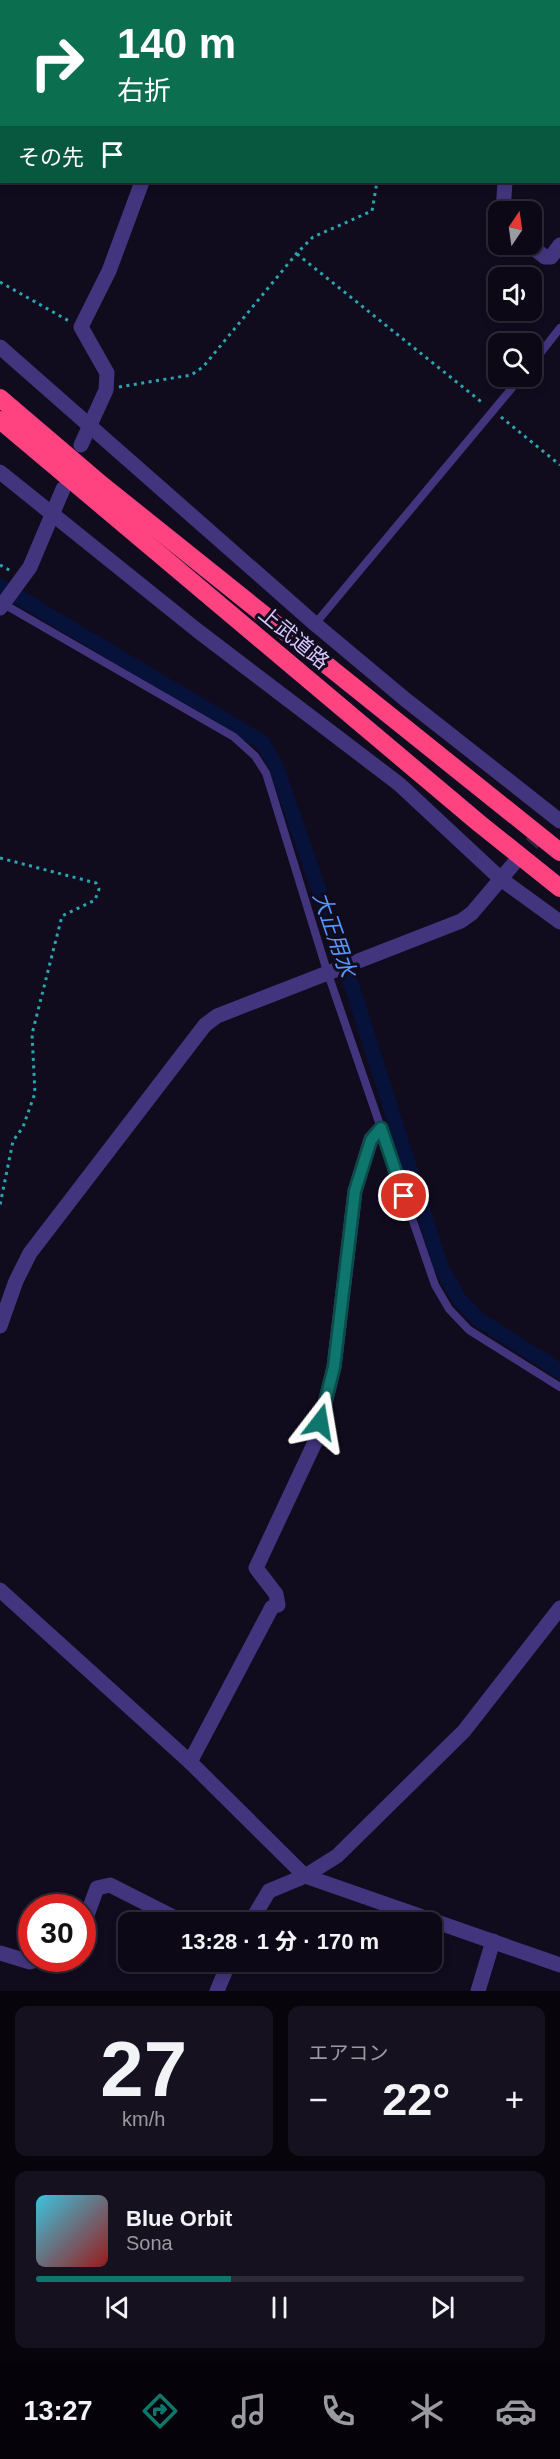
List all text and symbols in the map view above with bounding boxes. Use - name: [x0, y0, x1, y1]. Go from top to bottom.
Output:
- text: 140 m: [117, 20, 236, 67]
- icon: right: [18, 24, 96, 102]
- text: 右折: [117, 76, 171, 106]
- icon: arrive: [96, 138, 129, 171]
- text: その先: [18, 145, 84, 170]
- north arrow: [488, 201, 542, 255]
- map controls: [488, 201, 542, 387]
- button: sound: [488, 267, 542, 321]
- button: search: [488, 333, 542, 387]
- street label: 上武道路: [255, 602, 334, 673]
- water label: 大正用水: [308, 888, 361, 982]
- pin: [378, 1170, 429, 1221]
- icon: arrive: [387, 1179, 420, 1212]
- position arrow: [288, 1390, 352, 1454]
- speed limit sign: 30: [18, 1894, 96, 1972]
- text: 13:28 · 1 分 · 170 m: [181, 1929, 379, 1954]
- text: 27: [100, 2025, 187, 2113]
- text: エアコン: [309, 2042, 389, 2064]
- text: 22°: [382, 2074, 450, 2125]
- text: −: [309, 2081, 328, 2118]
- text: +: [505, 2081, 524, 2118]
- text: km/h: [122, 2108, 165, 2130]
- text: Blue Orbit: [126, 2206, 232, 2231]
- text: Sona: [126, 2232, 173, 2254]
- icon: previous: [101, 2291, 134, 2324]
- icon: pause: [263, 2291, 296, 2324]
- icon: next: [426, 2291, 459, 2324]
- icon: directions: [139, 2390, 181, 2432]
- icon: music: [228, 2390, 270, 2432]
- icon: phone: [317, 2390, 359, 2432]
- icon: climate: [406, 2390, 448, 2432]
- icon: car: [495, 2390, 537, 2432]
- text: 13:27: [23, 2396, 92, 2426]

